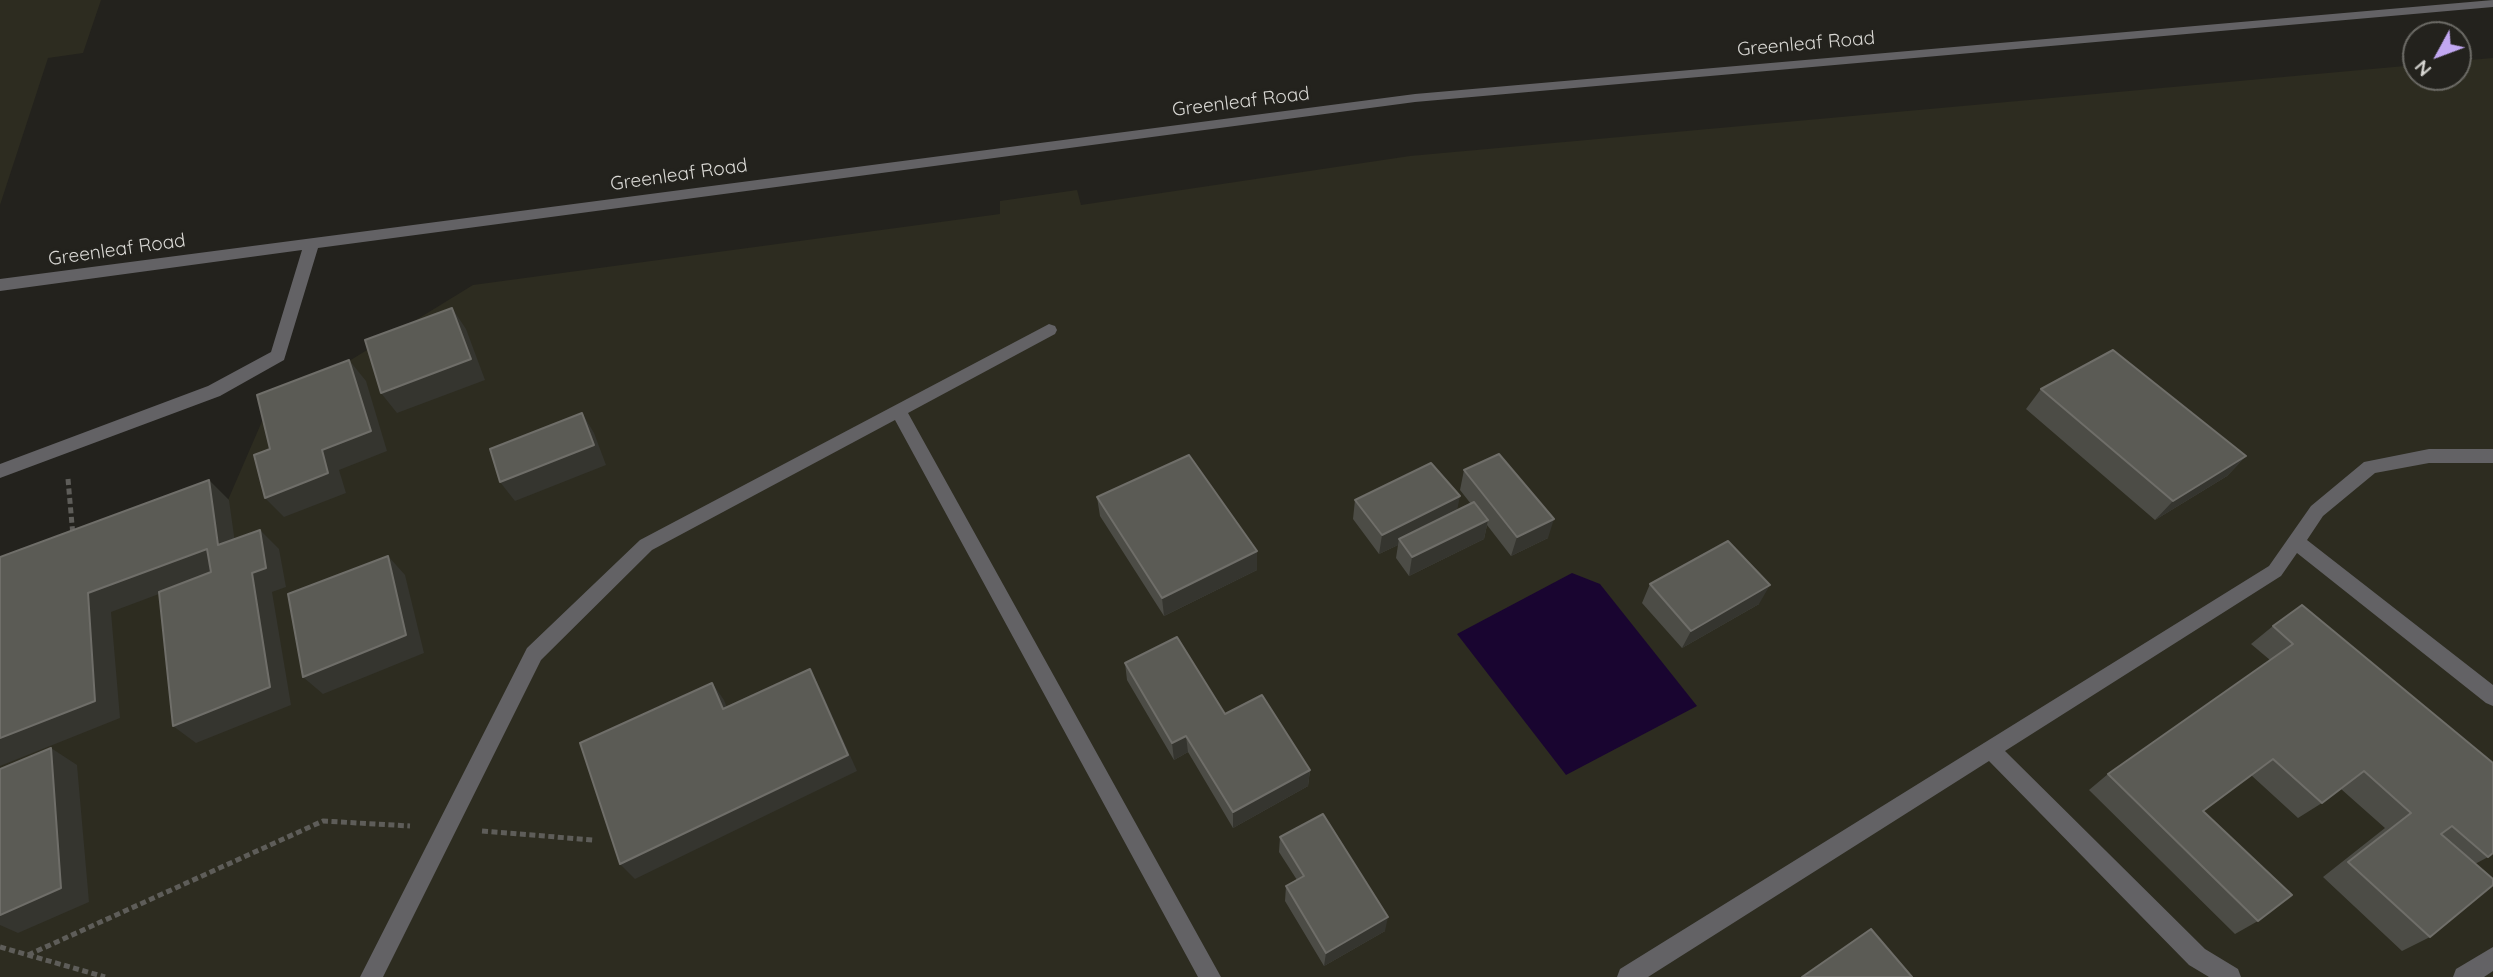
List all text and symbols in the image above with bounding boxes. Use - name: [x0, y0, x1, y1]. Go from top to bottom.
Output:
- north arrow: [2402, 21, 2472, 91]
- street label: Greenleaf Road: [1736, 27, 1876, 61]
- text: N: [2409, 55, 2436, 82]
- street label: Greenleaf Road: [1171, 82, 1311, 122]
- street label: Greenleaf Road: [609, 154, 749, 196]
- street label: Greenleaf Road: [47, 229, 187, 271]

